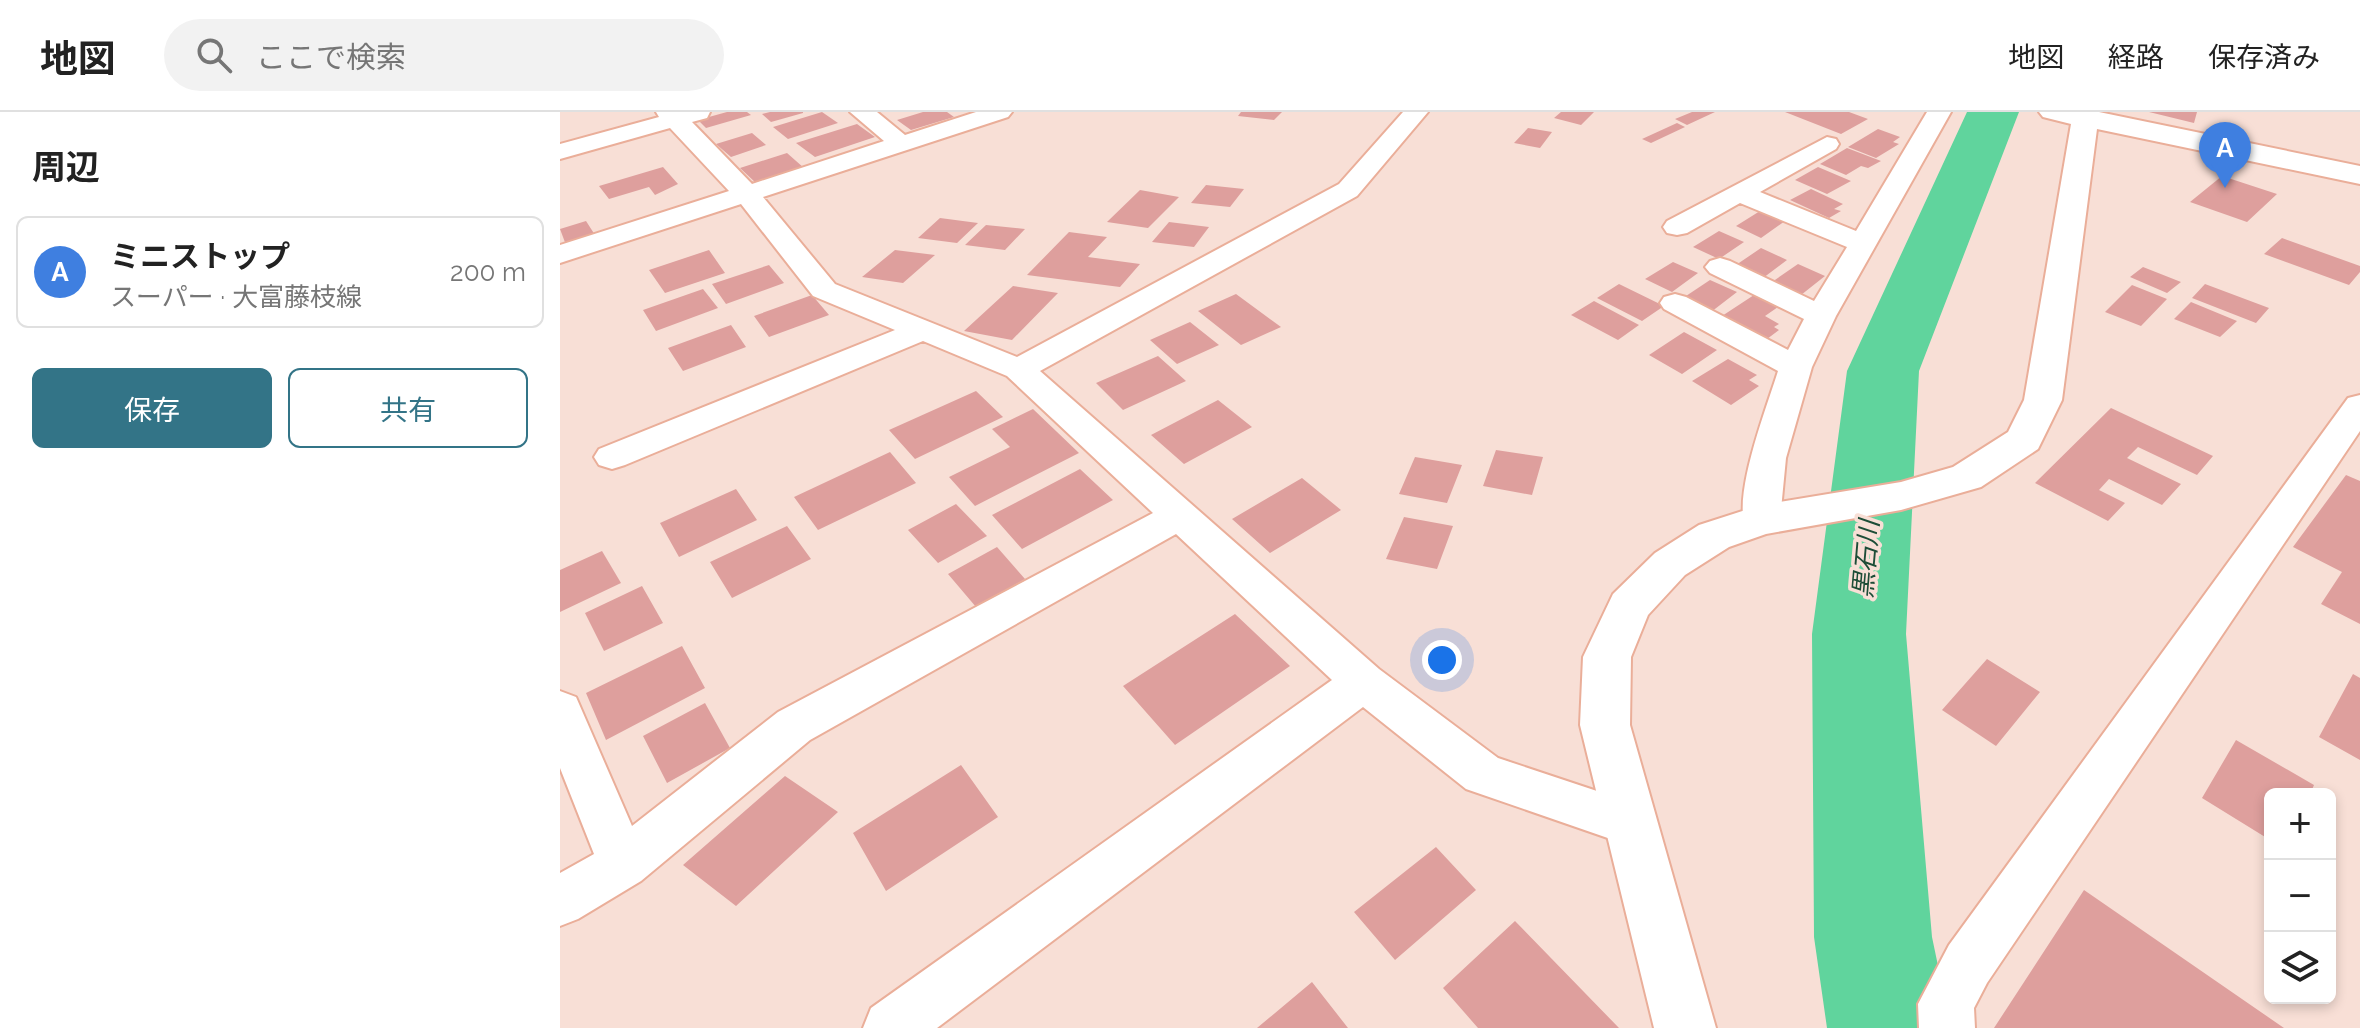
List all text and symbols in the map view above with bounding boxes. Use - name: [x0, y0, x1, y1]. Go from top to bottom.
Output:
- search box: [164, 19, 724, 91]
- icon: search: [192, 33, 236, 77]
- text: 地図: [40, 36, 116, 81]
- text: ここで検索: [256, 40, 406, 75]
- text: 地図: [2008, 41, 2064, 74]
- text: 経路: [2108, 41, 2164, 74]
- text: 保存済み: [2208, 41, 2320, 74]
- pin: A: [2199, 122, 2251, 188]
- text: 周辺: [32, 147, 100, 187]
- text: ミニストップ: [110, 239, 290, 274]
- text: A: [51, 257, 69, 287]
- text: 200 m: [450, 257, 526, 287]
- text: スーパー · 大富藤枝線: [110, 282, 362, 312]
- button: 保存: [32, 368, 272, 448]
- button: 共有: [288, 368, 528, 448]
- water label: 黒石川: [1848, 516, 1885, 599]
- your location: [1422, 640, 1462, 680]
- map controls: [2264, 788, 2336, 1004]
- button: +: [2264, 788, 2336, 860]
- button: −: [2264, 860, 2336, 932]
- button: layers: [2264, 932, 2336, 1004]

